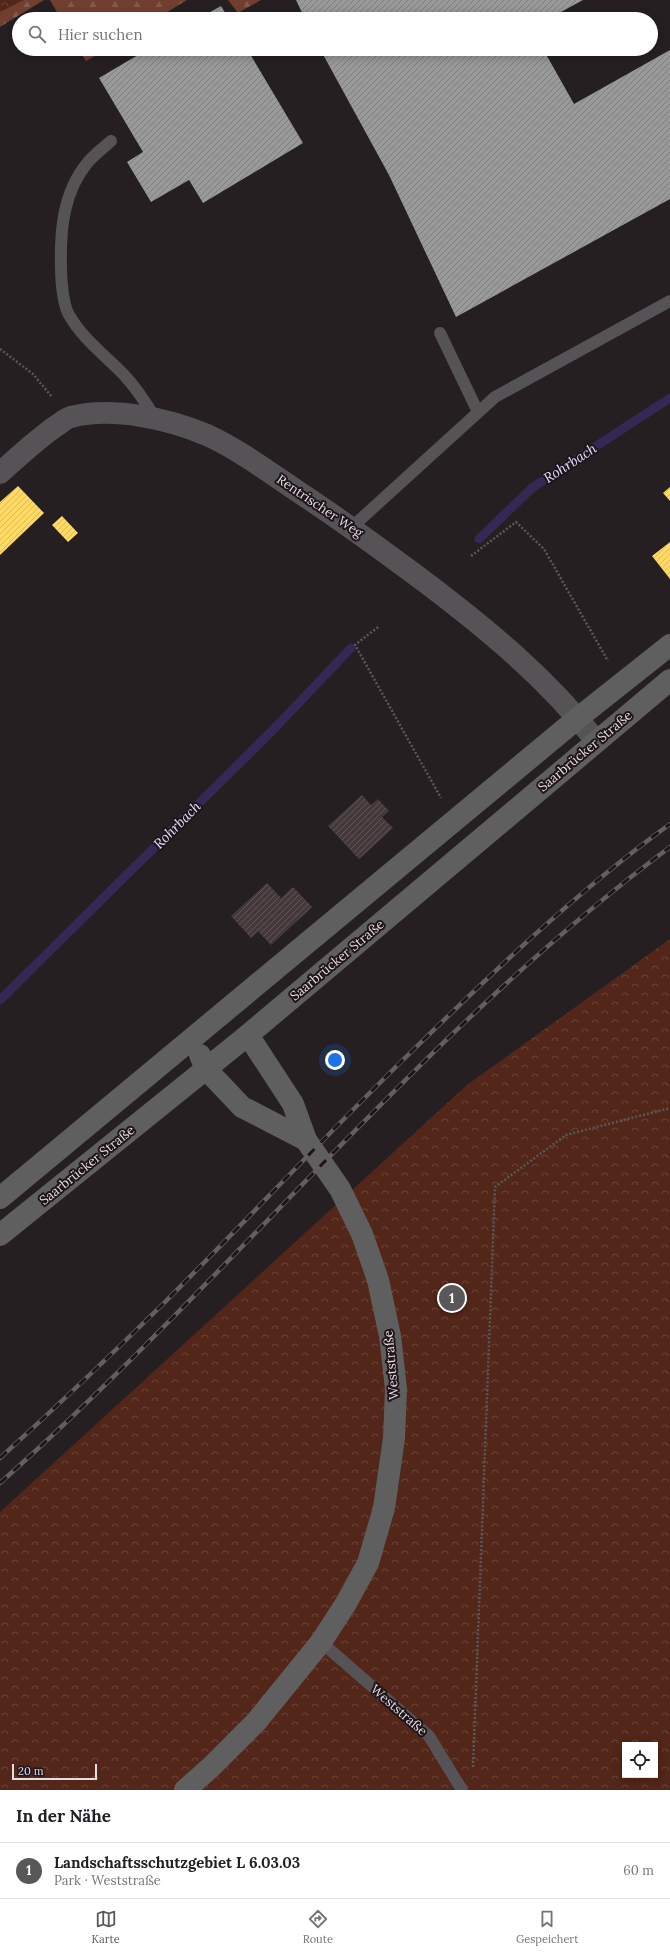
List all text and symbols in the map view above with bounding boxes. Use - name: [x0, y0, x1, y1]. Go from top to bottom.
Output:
- search box: [12, 12, 658, 56]
- icon: search: [26, 23, 48, 45]
- text: Hier suchen: [58, 25, 142, 44]
- water label: Rohrbach: [540, 439, 600, 487]
- street label: Rentrischer Weg: [274, 471, 367, 542]
- street label: Saarbrücker Straße: [534, 707, 636, 795]
- water label: Rohrbach: [150, 798, 204, 852]
- street label: Saarbrücker Straße: [286, 916, 388, 1004]
- your location: [325, 1050, 345, 1070]
- street label: Saarbrücker Straße: [36, 1121, 138, 1209]
- pin: 1: [439, 1283, 465, 1313]
- street label: Weststraße: [379, 1330, 403, 1400]
- street label: Weststraße: [367, 1681, 431, 1739]
- map controls: [622, 1742, 658, 1778]
- button: locate: [622, 1742, 658, 1778]
- scale bar: [12, 1762, 97, 1781]
- text: 20 m: [18, 1764, 43, 1778]
- text: In der Nähe: [16, 1805, 111, 1827]
- text: Landschaftsschutzgebiet L 6.03.03: [54, 1853, 300, 1872]
- text: 1: [26, 1862, 32, 1879]
- text: 60 m: [623, 1862, 654, 1879]
- text: Park · Weststraße: [54, 1872, 161, 1889]
- tab: Karte: [92, 1908, 120, 1946]
- tab: Route: [303, 1908, 333, 1946]
- tab: Gespeichert: [516, 1908, 578, 1946]

